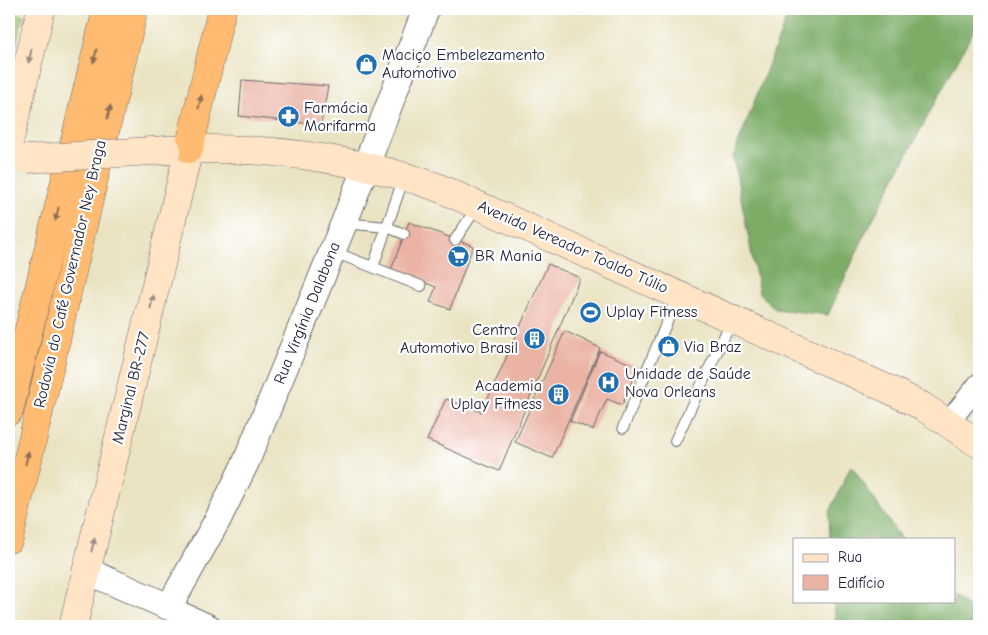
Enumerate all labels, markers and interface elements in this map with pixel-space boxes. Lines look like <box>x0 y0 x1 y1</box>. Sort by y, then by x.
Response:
place label: Maciço Embelezamento Automotivo <box>382 46 545 82</box>
one-way arrow <box>25 49 33 64</box>
one-way arrow <box>91 49 99 64</box>
shop icon: Maciço Embelezamento Automotivo <box>354 52 378 76</box>
one-way arrow <box>196 94 204 109</box>
place label: Farmácia Morifarma <box>304 99 376 135</box>
one-way arrow <box>105 105 113 120</box>
pharmacy icon: Farmácia Morifarma <box>276 105 300 129</box>
street label: Rodovia do Café Governador Ney Braga <box>30 138 110 410</box>
street label: Avenida Vereador Toaldo Túlio <box>475 197 671 297</box>
one-way arrow <box>53 206 61 221</box>
street label: Rua Virgínia Dalabona <box>270 239 344 387</box>
supermarket icon: BR Mania <box>447 244 471 268</box>
place label: BR Mania <box>475 247 542 265</box>
one-way arrow <box>148 294 156 309</box>
sports icon: Uplay Fitness <box>578 300 602 324</box>
place label: Uplay Fitness <box>606 303 698 321</box>
place label: Centro Automotivo Brasil <box>400 321 518 357</box>
building icon: Centro Automotivo Brasil <box>522 327 546 351</box>
street label: Marginal BR-277 <box>108 330 154 446</box>
shop icon: Via Braz <box>656 335 680 359</box>
place label: Via Braz <box>684 338 741 356</box>
place label: Unidade de Saúde Nova Orleans <box>625 365 751 401</box>
hospital icon: Unidade de Saúde Nova Orleans <box>597 371 621 395</box>
place label: Academia Uplay Fitness <box>451 377 542 413</box>
building icon: Academia Uplay Fitness <box>546 383 570 407</box>
one-way arrow <box>23 450 31 465</box>
one-way arrow <box>89 537 97 552</box>
legend <box>793 538 956 602</box>
text: Rua <box>838 548 862 566</box>
text: Edifício <box>838 574 885 592</box>

